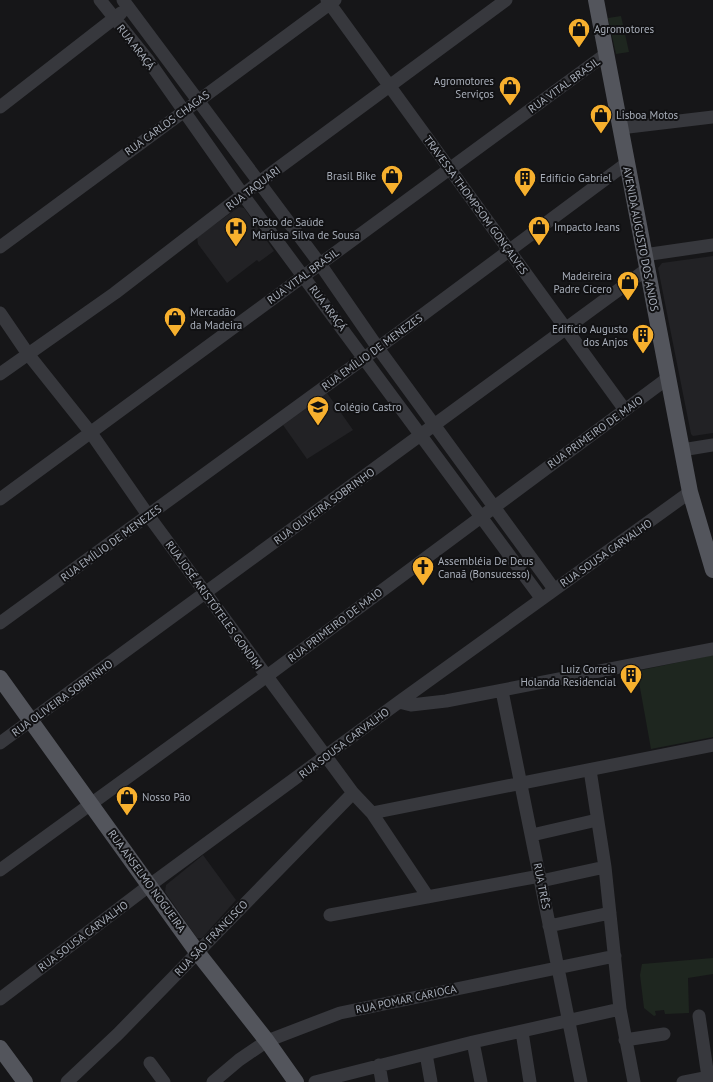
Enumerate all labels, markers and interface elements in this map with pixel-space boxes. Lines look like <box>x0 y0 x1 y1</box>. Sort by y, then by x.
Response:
shop icon: Agromotores <box>566 16 592 49</box>
street label: RUA ARAÇÁ <box>114 22 158 73</box>
place label: Agromotores <box>594 22 654 36</box>
street label: RUA VITAL BRASIL <box>525 54 603 116</box>
place label: Agromotores Serviços <box>434 74 494 101</box>
shop icon: Agromotores Serviços <box>497 74 523 107</box>
street label: RUA CARLOS CHAGAS <box>122 87 212 159</box>
shop icon: Lisboa Motos <box>588 102 614 135</box>
place label: Lisboa Motos <box>616 108 679 122</box>
street label: TRAVESSA THOMPSOM GONÇALVES <box>421 133 531 277</box>
street label: RUA TAQUARI <box>223 163 283 213</box>
shop icon: Brasil Bike <box>379 163 405 196</box>
building icon: Edifício Gabriel <box>512 165 538 198</box>
street label: AVENIDA AUGUSTO DOS ANJOS <box>620 165 662 313</box>
place label: Brasil Bike <box>327 169 376 183</box>
place label: Edifício Gabriel <box>540 171 612 185</box>
shop icon: Impacto Jeans <box>526 214 552 247</box>
hospital icon: Posto de Saúde Mariusa Silva de Sousa <box>223 215 249 248</box>
place label: Posto de Saúde Mariusa Silva de Sousa <box>252 215 360 242</box>
place label: Impacto Jeans <box>554 220 620 234</box>
street label: RUA VITAL BRASIL <box>264 245 342 307</box>
place label: Madeireira Padre Cícero <box>553 269 612 296</box>
shop icon: Madeireira Padre Cícero <box>615 269 641 302</box>
street label: RUA ARAÇÁ <box>306 282 350 334</box>
shop icon: Mercadão da Madeira <box>162 305 188 338</box>
place label: Mercadão da Madeira <box>190 305 242 332</box>
street label: RUA EMÍLIO DE MENEZES <box>319 311 425 393</box>
place label: Edifício Augusto dos Anjos <box>552 322 628 349</box>
building icon: Edifício Augusto dos Anjos <box>630 322 656 355</box>
street label: RUA PRIMEIRO DE MAIO <box>544 393 646 471</box>
school or university icon: Colégio Castro <box>305 394 331 427</box>
place label: Colégio Castro <box>334 400 402 414</box>
street label: RUA OLIVEIRA SOBRINHO <box>271 465 377 547</box>
street label: RUA EMÍLIO DE MENEZES <box>58 502 164 584</box>
street label: RUA SOUSA CARVALHO <box>557 516 655 590</box>
street label: RUA JOSÉ ARISTÓTELES GONDIM <box>163 538 265 672</box>
church icon: Assembléia De Deus Canaã (Bonsucesso) <box>410 554 436 587</box>
place label: Assembléia De Deus Canaã (Bonsucesso) <box>438 554 534 581</box>
street label: RUA PRIMEIRO DE MAIO <box>285 585 385 665</box>
street label: RUA OLIVEIRA SOBRINHO <box>9 657 115 739</box>
place label: Luiz Correia Holanda Residencial <box>520 662 617 689</box>
building icon: Luiz Correia Holanda Residencial <box>618 662 644 695</box>
street label: RUA SOUSA CARVALHO <box>296 705 392 781</box>
shop icon: Nosso Pão <box>114 784 140 817</box>
place label: Nosso Pão <box>142 790 191 804</box>
street label: RUA ANSELMO NOGUEIRA <box>105 827 189 935</box>
street label: RUA TRÊS <box>531 862 553 910</box>
street label: RUA SÃO FRANCISCO <box>171 897 251 979</box>
street label: RUA SOUSA CARVALHO <box>35 898 131 974</box>
street label: RUA POMAR CARIOCA <box>354 981 458 1017</box>

